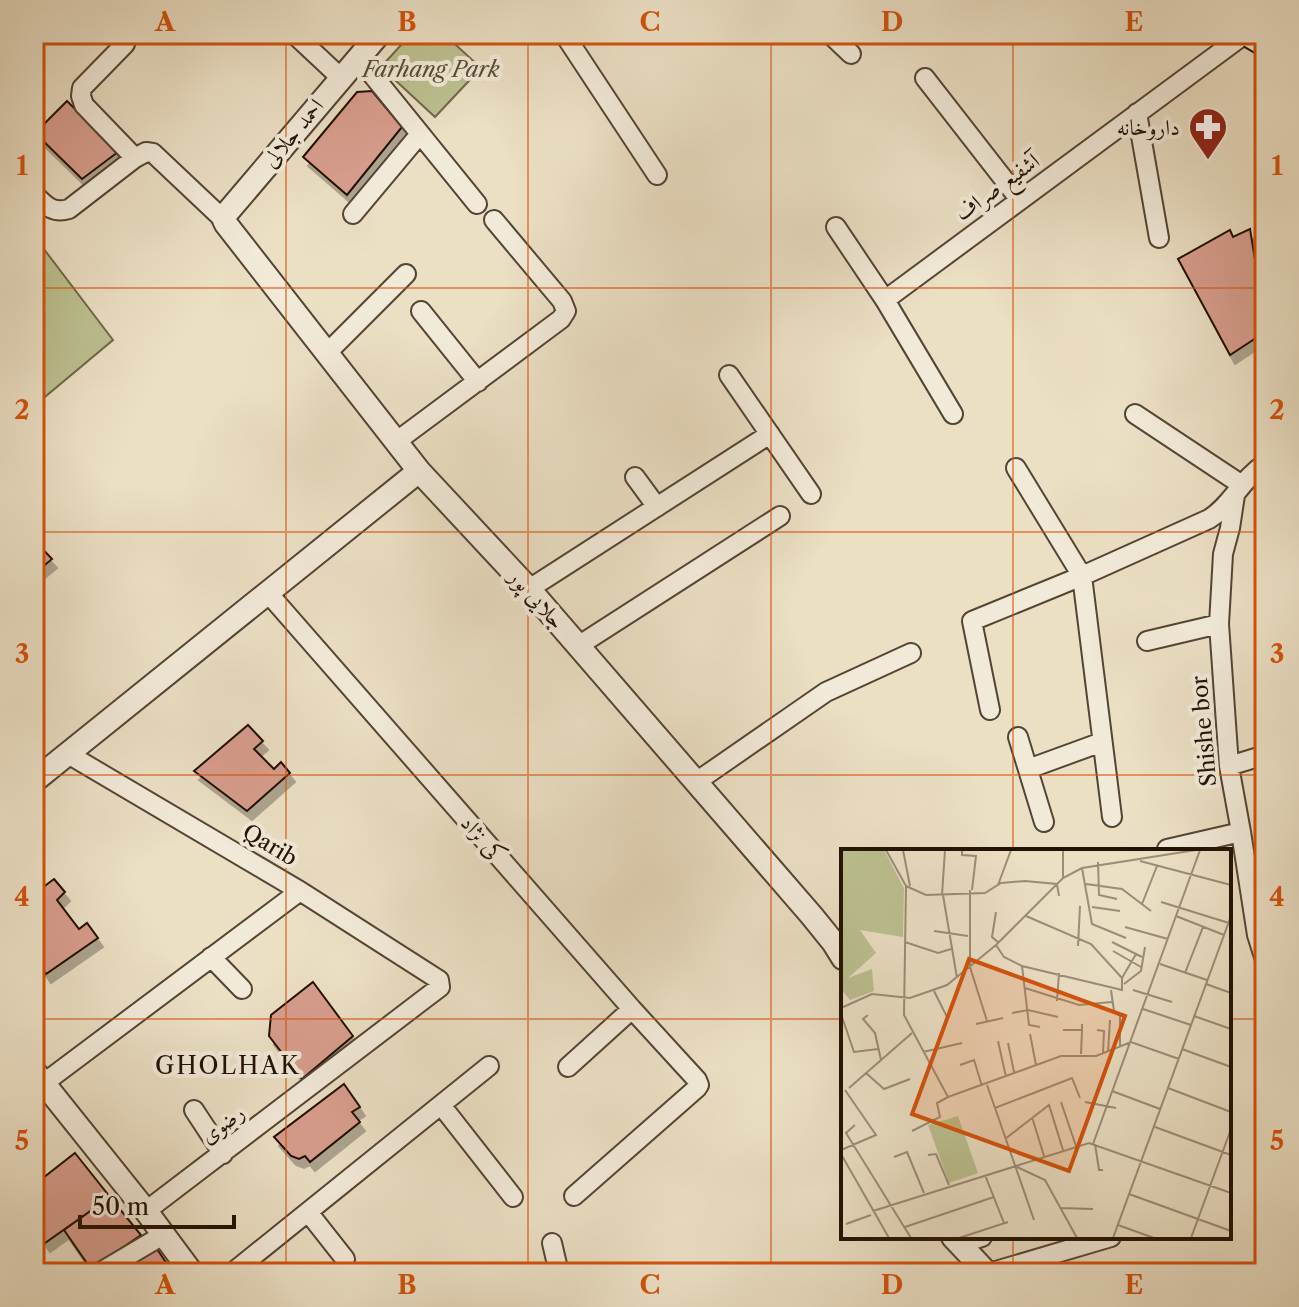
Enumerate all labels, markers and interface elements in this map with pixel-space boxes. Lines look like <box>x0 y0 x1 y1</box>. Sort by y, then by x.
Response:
text: A <box>154 6 176 38</box>
text: B <box>397 6 417 38</box>
text: C <box>640 6 660 38</box>
text: D <box>881 6 903 38</box>
text: E <box>1125 6 1143 38</box>
park label: Farhang Park <box>360 56 500 83</box>
street label: احمد جلالی <box>256 93 330 173</box>
pharmacy icon: داروخانه <box>1187 106 1229 161</box>
place label: داروخانه <box>1117 114 1180 141</box>
street label: آشفیع صراف <box>949 146 1050 232</box>
text: 1 <box>16 150 28 182</box>
text: 1 <box>1271 150 1283 182</box>
text: 2 <box>14 394 30 426</box>
text: 2 <box>1269 394 1285 426</box>
street label: جلایی پور <box>500 562 571 636</box>
text: 3 <box>15 638 29 670</box>
text: 3 <box>1270 638 1284 670</box>
street label: Shishe bor <box>1186 674 1222 788</box>
street label: کی نژاد <box>455 810 511 868</box>
street label: Qarib <box>238 818 302 872</box>
inset map <box>841 849 1231 1239</box>
text: 4 <box>14 881 30 913</box>
text: 4 <box>1269 881 1285 913</box>
district label: GHOLHAK <box>155 1051 301 1080</box>
street label: رضوی <box>194 1099 250 1149</box>
text: 5 <box>15 1125 29 1157</box>
text: 5 <box>1270 1125 1284 1157</box>
scale bar <box>80 1179 234 1229</box>
text: 50 m <box>92 1192 149 1221</box>
text: A <box>154 1269 176 1301</box>
text: B <box>397 1269 417 1301</box>
text: C <box>640 1269 660 1301</box>
text: D <box>881 1269 903 1301</box>
text: E <box>1125 1269 1143 1301</box>

